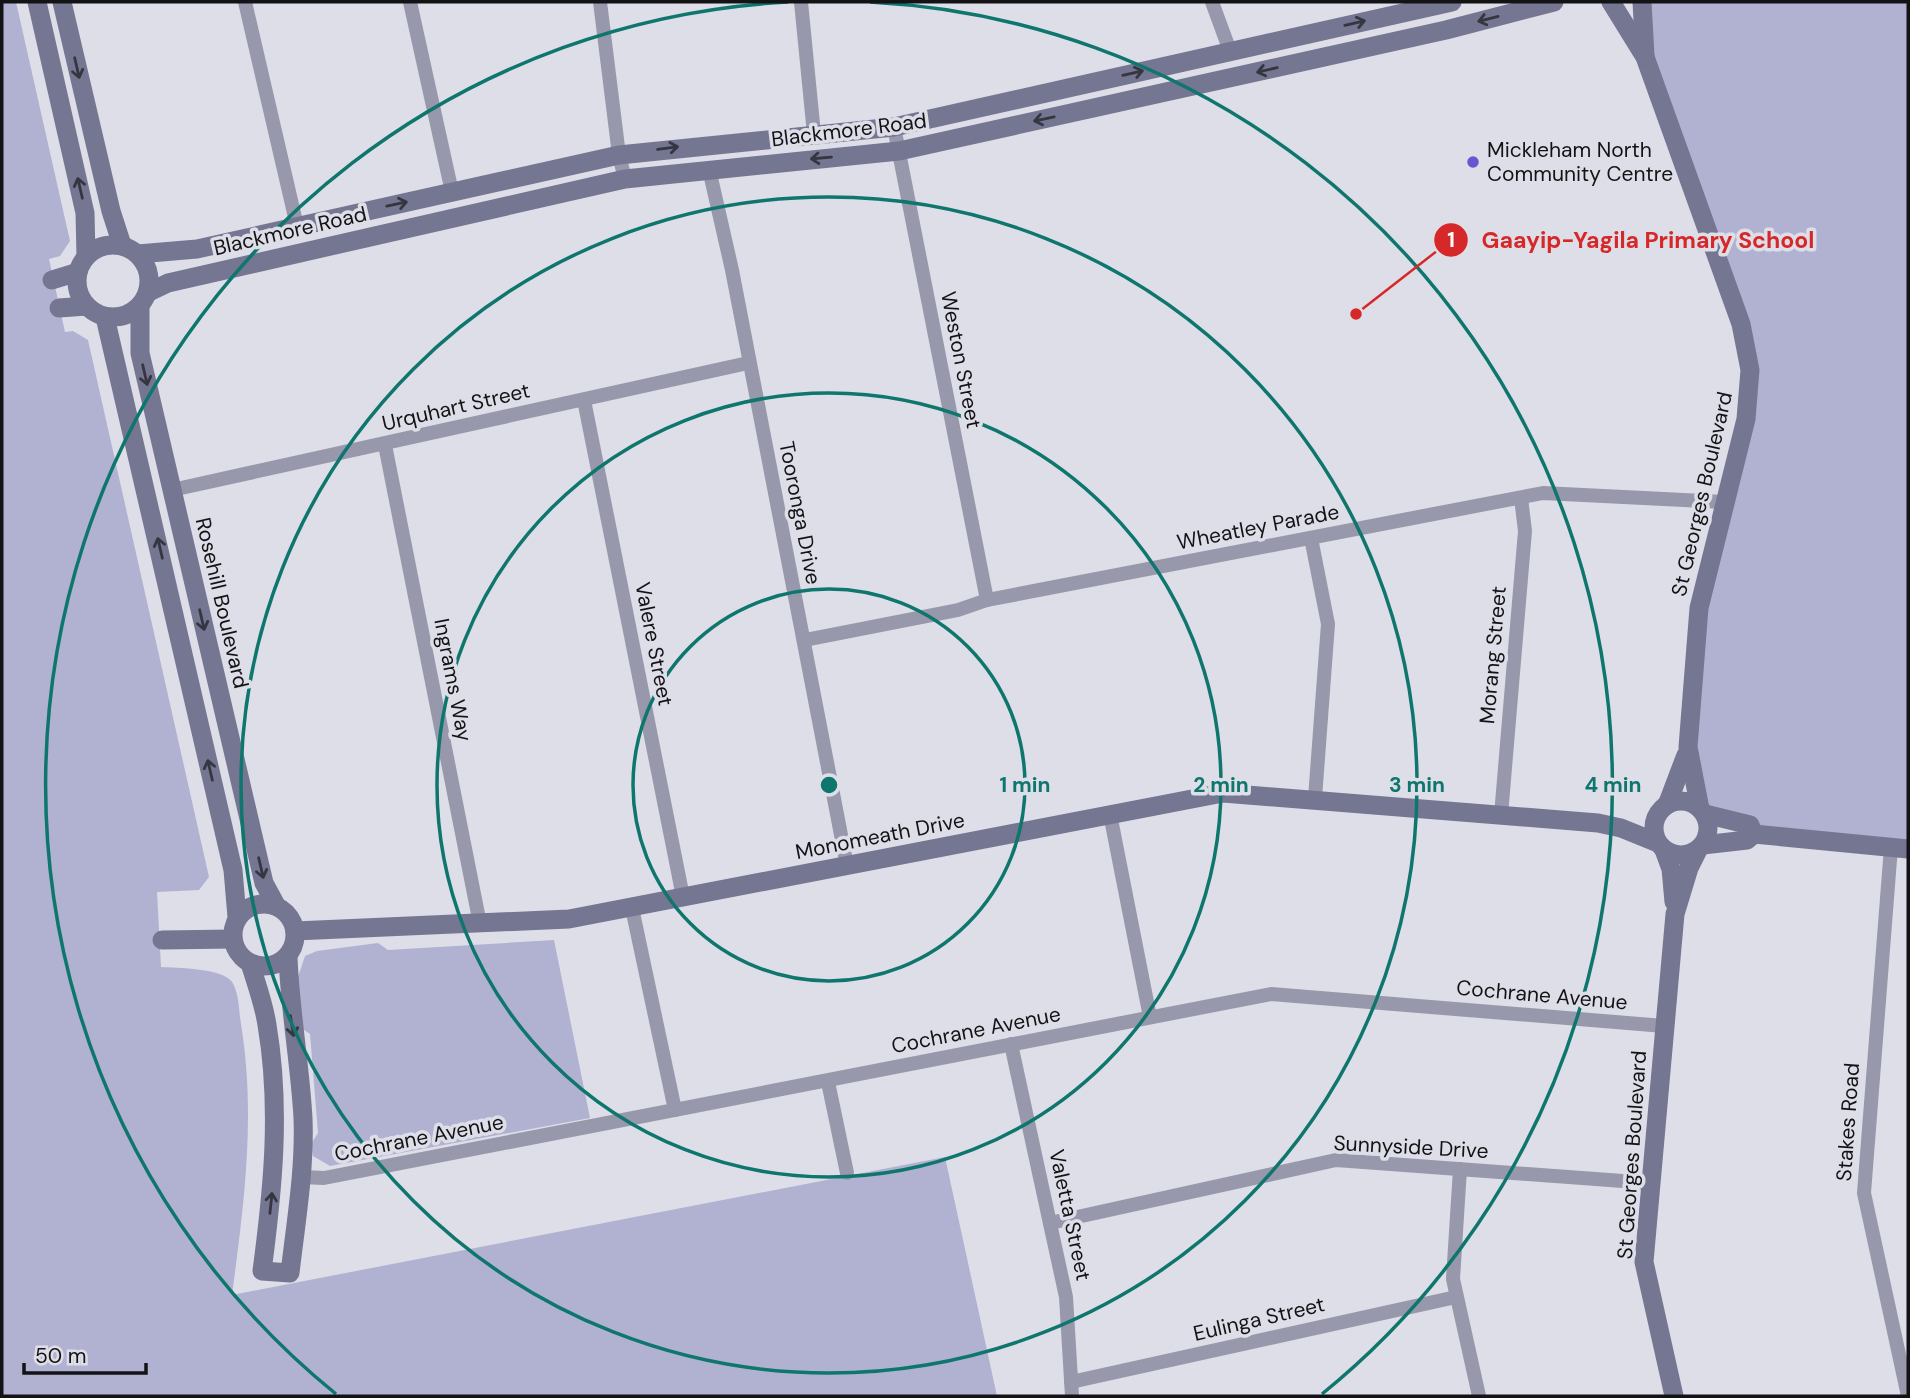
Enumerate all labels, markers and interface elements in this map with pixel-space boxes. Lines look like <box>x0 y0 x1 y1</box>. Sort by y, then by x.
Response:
one-way arrow <box>1477 13 1500 26</box>
one-way arrow <box>1343 16 1366 30</box>
one-way arrow <box>71 56 84 79</box>
one-way arrow <box>1256 65 1278 78</box>
one-way arrow <box>1121 66 1144 79</box>
street label: Blackmore Road <box>770 107 928 153</box>
one-way arrow <box>1033 113 1056 127</box>
place label: Mickleham North Community Centre <box>1487 136 1673 188</box>
one-way arrow <box>656 141 679 154</box>
one-way arrow <box>810 152 832 165</box>
marker: Mickleham North Community Centre <box>1465 154 1481 170</box>
one-way arrow <box>72 177 86 200</box>
one-way arrow <box>385 197 408 211</box>
street label: Blackmore Road <box>211 200 369 262</box>
callout: Gaayip-Yagila Primary School <box>1433 218 1829 262</box>
text: Gaayip-Yagila Primary School <box>1482 225 1814 255</box>
text: 1 <box>1447 226 1455 254</box>
street label: Weston Street <box>934 289 988 431</box>
one-way arrow <box>139 363 152 385</box>
street label: Urquhart Street <box>379 376 533 438</box>
street label: St Georges Boulevard <box>1665 389 1739 599</box>
street label: Tooronga Drive <box>772 439 828 587</box>
street label: Wheatley Parade <box>1175 498 1342 556</box>
street label: Rosehill Boulevard <box>189 515 255 691</box>
one-way arrow <box>153 537 166 560</box>
street label: Valere Street <box>628 580 680 708</box>
street label: Morang Street <box>1473 585 1513 725</box>
one-way arrow <box>196 608 209 631</box>
street label: Ingrams Way <box>427 616 479 744</box>
one-way arrow <box>203 759 217 782</box>
text: 1 min <box>999 771 1051 799</box>
text: 2 min <box>1193 771 1249 799</box>
text: 3 min <box>1389 771 1445 799</box>
text: 4 min <box>1584 771 1642 799</box>
centre of rings <box>817 773 841 797</box>
street label: Monomeath Drive <box>793 806 967 866</box>
one-way arrow <box>255 856 268 879</box>
street label: Cochrane Avenue <box>1455 974 1629 1016</box>
street label: Cochrane Avenue <box>889 1000 1063 1060</box>
one-way arrow <box>286 1014 299 1036</box>
street label: St Georges Boulevard <box>1611 1050 1653 1260</box>
street label: Stakes Road <box>1830 1062 1866 1182</box>
street label: Cochrane Avenue <box>332 1108 506 1168</box>
street label: Sunnyside Drive <box>1333 1129 1489 1165</box>
street label: Valetta Street <box>1042 1147 1098 1283</box>
one-way arrow <box>265 1192 278 1215</box>
street label: Eulinga Street <box>1191 1290 1327 1348</box>
scale bar <box>24 1332 147 1376</box>
text: 50 m <box>35 1342 86 1370</box>

